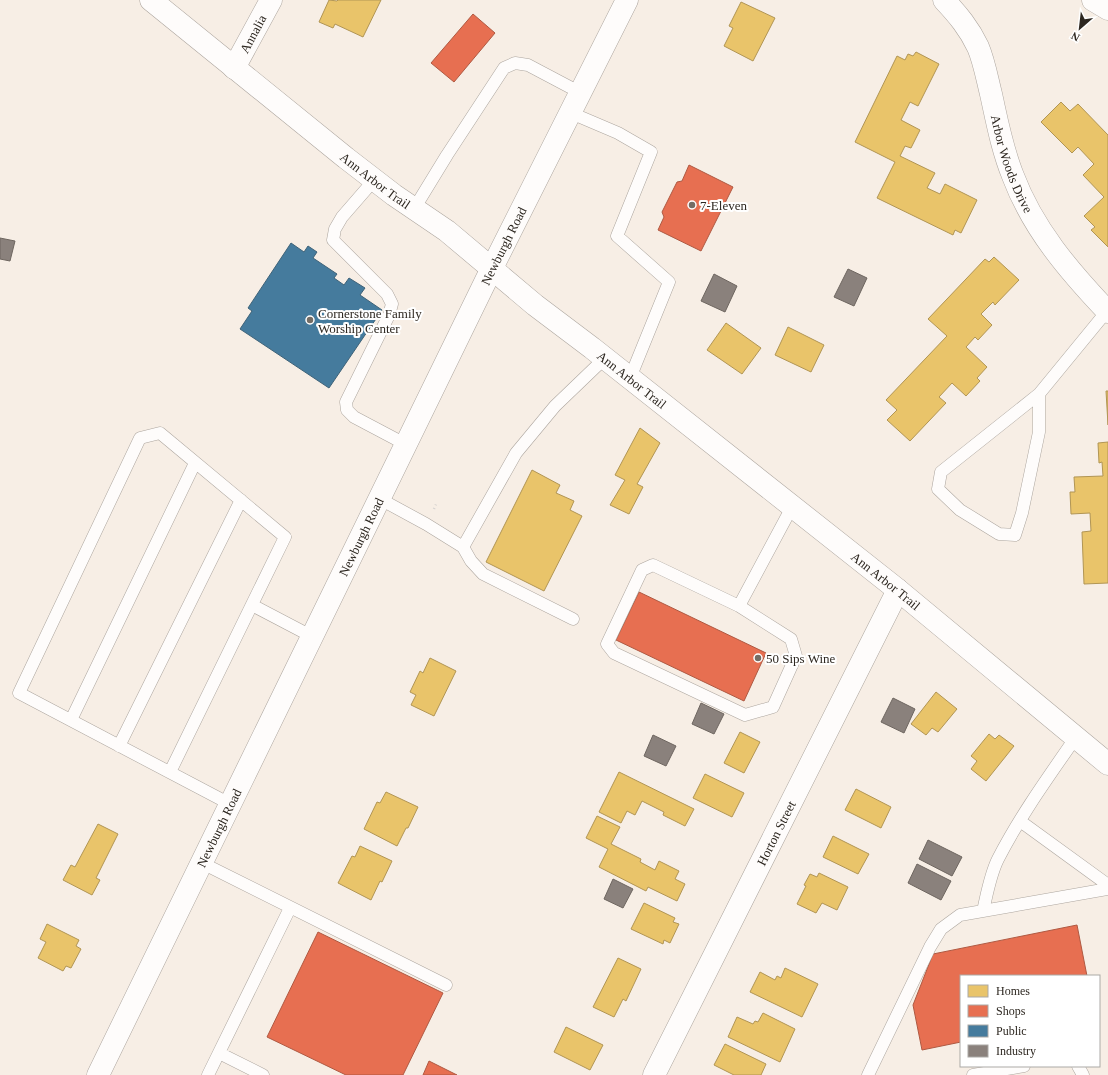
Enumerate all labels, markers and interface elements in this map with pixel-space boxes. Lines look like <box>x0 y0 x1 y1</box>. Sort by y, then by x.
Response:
north arrow <box>1060 8 1100 48</box>
street label: Annalia <box>236 12 269 55</box>
text: N <box>1069 30 1082 44</box>
street label: Arbor Woods Drive <box>988 113 1036 215</box>
street label: Ann Arbor Trail <box>337 149 414 212</box>
place label: 7-Eleven <box>700 198 747 213</box>
marker: 7-Eleven <box>687 200 697 210</box>
street label: Newburgh Road <box>477 204 529 287</box>
place label: Cornerstone Family Worship Center <box>318 306 422 336</box>
marker: Cornerstone Family Worship Center <box>305 315 315 325</box>
street label: Ann Arbor Trail <box>594 348 670 412</box>
street label: Newburgh Road <box>335 495 386 578</box>
street label: Ann Arbor Trail <box>849 549 924 613</box>
place label: 50 Sips Wine <box>766 651 836 666</box>
marker: 50 Sips Wine <box>753 653 763 663</box>
street label: Newburgh Road <box>193 786 244 870</box>
street label: Horton Street <box>753 798 799 868</box>
legend <box>960 975 1100 1067</box>
text: Homes <box>996 984 1030 998</box>
text: Shops <box>996 1004 1026 1018</box>
text: Public <box>996 1024 1027 1038</box>
text: Industry <box>996 1044 1036 1058</box>

